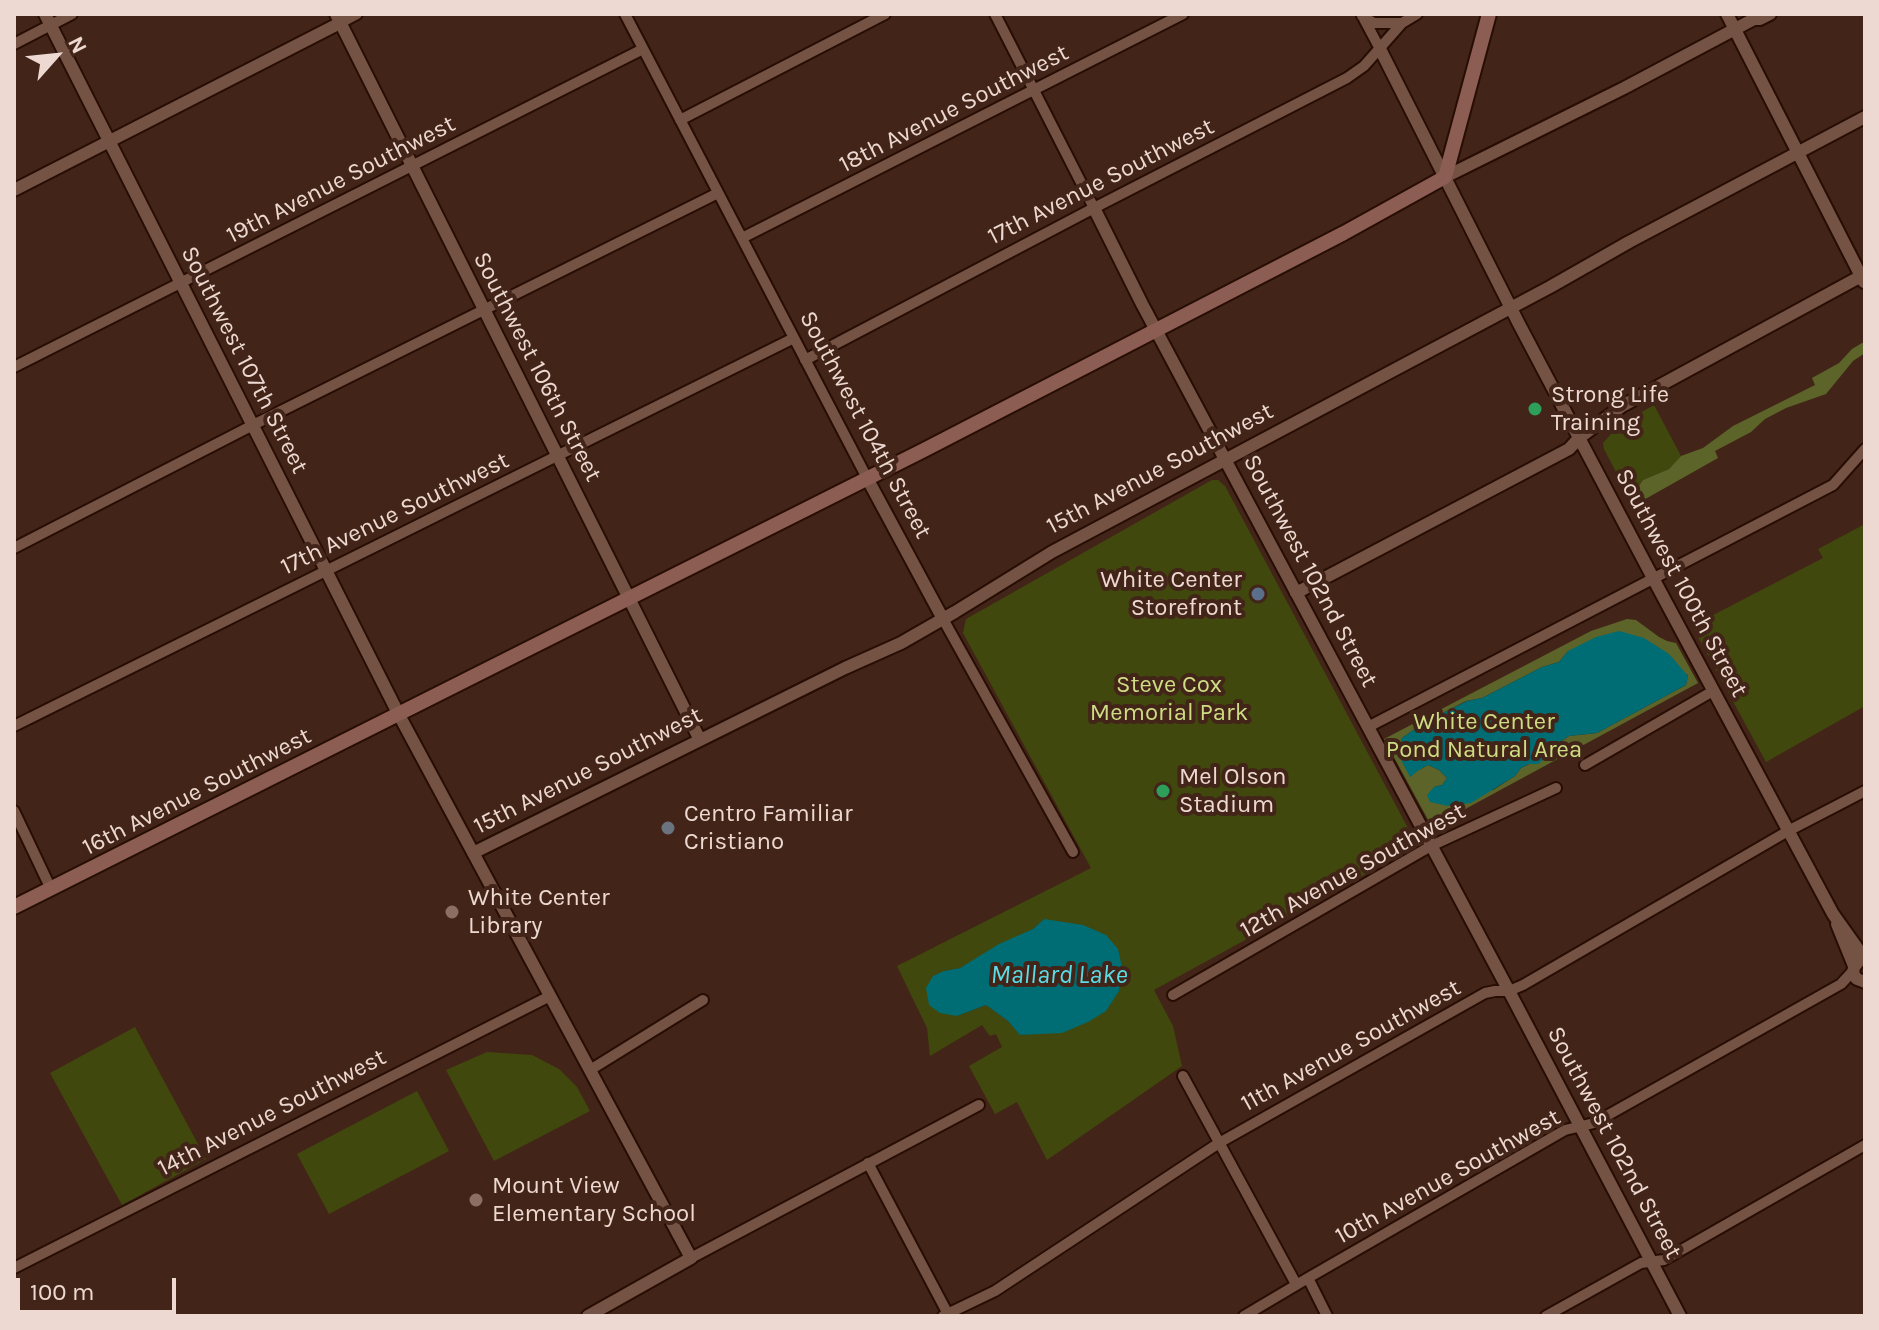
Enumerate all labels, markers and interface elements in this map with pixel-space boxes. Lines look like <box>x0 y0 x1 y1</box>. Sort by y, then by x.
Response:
north arrow <box>16 16 96 96</box>
text: N <box>62 32 93 58</box>
street label: 18th Avenue Southwest <box>834 39 1074 179</box>
street label: 19th Avenue Southwest <box>222 110 460 250</box>
street label: 17th Avenue Southwest <box>983 112 1219 252</box>
street label: Southwest 107th Street <box>174 242 314 478</box>
street label: Southwest 106th Street <box>467 247 607 487</box>
street label: Southwest 104th Street <box>793 306 937 544</box>
place label: Strong Life Training <box>1551 381 1669 437</box>
street label: 15th Avenue Southwest <box>1042 397 1278 541</box>
marker: Strong Life Training <box>1526 400 1544 418</box>
street label: 17th Avenue Southwest <box>276 446 514 582</box>
street label: Southwest 102nd Street <box>1236 450 1384 692</box>
street label: Southwest 100th Street <box>1609 464 1753 702</box>
place label: White Center Storefront <box>1100 566 1242 622</box>
marker: White Center Storefront <box>1249 585 1267 603</box>
park label: Steve Cox Memorial Park <box>1090 671 1248 727</box>
street label: 15th Avenue Southwest <box>469 701 707 841</box>
park label: White Center Pond Natural Area <box>1386 708 1582 764</box>
street label: 16th Avenue Southwest <box>78 722 316 862</box>
place label: Mel Olson Stadium <box>1179 763 1286 819</box>
marker: Mel Olson Stadium <box>1154 782 1172 800</box>
street label: 12th Avenue Southwest <box>1235 797 1471 945</box>
place label: Centro Familiar Cristiano <box>684 800 853 856</box>
marker: Centro Familiar Cristiano <box>659 819 677 837</box>
place label: White Center Library <box>468 884 610 940</box>
marker: White Center Library <box>443 903 461 921</box>
water label: Mallard Lake <box>991 960 1127 992</box>
street label: 11th Avenue Southwest <box>1236 974 1466 1118</box>
street label: Southwest 102nd Street <box>1540 1022 1688 1264</box>
street label: 14th Avenue Southwest <box>153 1043 391 1183</box>
street label: 10th Avenue Southwest <box>1330 1103 1566 1251</box>
place label: Mount View Elementary School <box>492 1172 696 1228</box>
marker: Mount View Elementary School <box>467 1191 485 1209</box>
scale bar <box>20 1262 180 1312</box>
text: 100 m <box>30 1278 95 1306</box>

